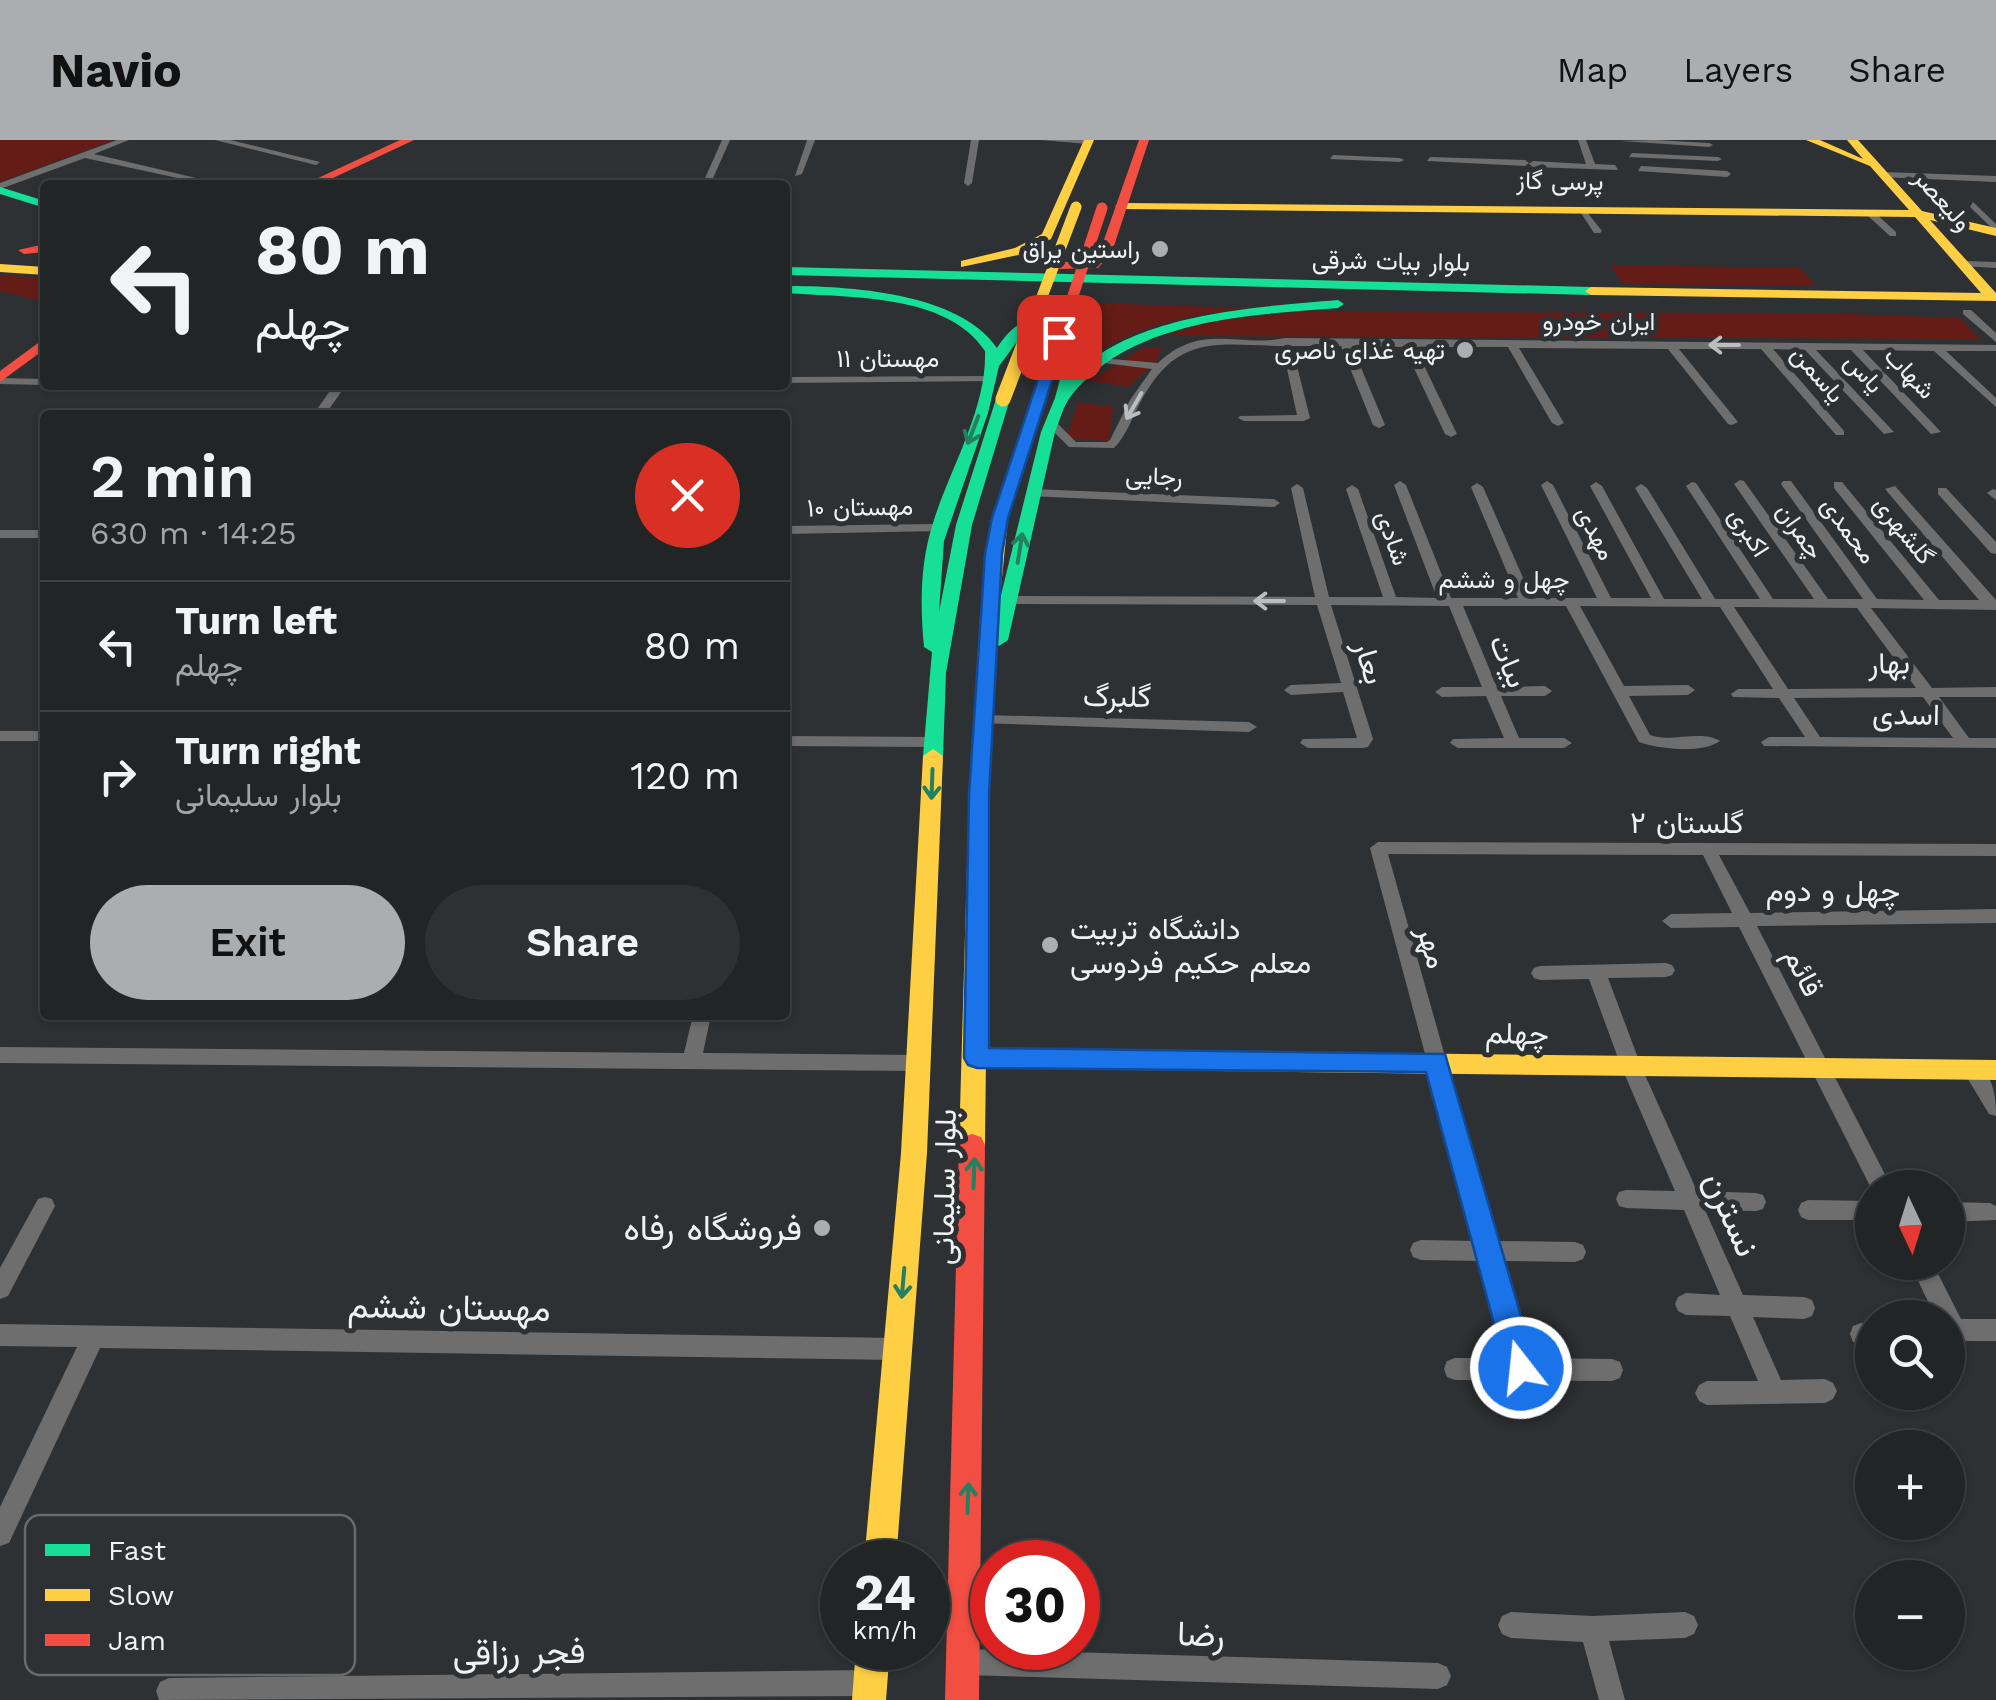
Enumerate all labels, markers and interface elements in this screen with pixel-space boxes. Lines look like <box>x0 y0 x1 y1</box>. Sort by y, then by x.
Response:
text: Navio <box>50 42 182 99</box>
text: Map <box>1557 49 1628 91</box>
text: Layers <box>1683 49 1793 91</box>
text: Share <box>1848 49 1946 91</box>
street label: ولیعصر <box>1906 162 1978 237</box>
street label: پرسی گاز <box>1515 166 1604 198</box>
text: 80 m <box>255 209 430 291</box>
icon: left <box>90 220 220 350</box>
place label: راستین یراق <box>1023 235 1140 265</box>
marker: راستین یراق <box>1149 238 1171 260</box>
street label: بلوار بیات شرقی <box>1312 245 1470 278</box>
pin <box>1017 295 1102 380</box>
text: چهلم <box>255 297 350 350</box>
street label: ایران خودرو <box>1543 307 1655 337</box>
icon: arrive <box>1032 310 1087 365</box>
place label: تهیه غذای ناصری <box>1274 336 1445 366</box>
one-way arrow <box>1708 336 1740 354</box>
marker: تهیه غذای ناصری <box>1454 339 1476 361</box>
street label: یاسمن <box>1785 339 1851 409</box>
street label: شهاب <box>1878 341 1941 406</box>
street label: مهستان ۱۱ <box>837 344 939 374</box>
street label: یاس <box>1838 347 1890 400</box>
one-way arrow <box>1124 391 1144 420</box>
one-way arrow <box>963 414 981 445</box>
text: 2 min <box>90 441 255 512</box>
button: close <box>635 443 740 548</box>
street label: رجایی <box>1125 461 1183 492</box>
street label: گلشهری <box>1867 490 1940 571</box>
street label: محمدی <box>1814 491 1883 570</box>
street label: مهستان ۱۰ <box>807 492 913 523</box>
street label: چمران <box>1769 497 1830 566</box>
street label: مهدی <box>1569 501 1622 565</box>
street label: اکبری <box>1722 502 1776 563</box>
street label: شادی <box>1369 507 1416 569</box>
text: 630 m · 14:25 <box>90 514 297 552</box>
one-way arrow <box>1011 532 1029 565</box>
street label: چهل و ششم <box>1439 565 1569 596</box>
one-way arrow <box>1253 592 1286 610</box>
text: Turn left <box>175 599 337 643</box>
icon: left <box>90 619 145 674</box>
text: 80 m <box>644 624 740 668</box>
street label: بیات <box>1482 629 1536 693</box>
street label: بعار <box>1346 635 1393 689</box>
street label: بهار <box>1867 645 1910 682</box>
text: چهلم <box>175 646 243 684</box>
street label: گلبرگ <box>1083 678 1151 715</box>
street label: اسدی <box>1872 696 1940 733</box>
text: Turn right <box>175 729 361 773</box>
icon: right <box>90 749 145 804</box>
text: 120 m <box>630 754 740 798</box>
one-way arrow <box>923 768 942 800</box>
text: بلوار سلیمانی <box>175 776 342 814</box>
street label: گلستان ۲ <box>1630 805 1744 840</box>
street label: چهل و دوم <box>1766 873 1900 911</box>
button: Exit <box>90 885 405 1000</box>
button: Share <box>425 885 740 1000</box>
place label: دانشگاه تربیت معلم حکیم فردوسی <box>1070 911 1311 982</box>
street label: مهر <box>1409 921 1456 973</box>
marker: دانشگاه تربیت معلم حکیم فردوسی <box>1039 934 1061 956</box>
street label: قائم <box>1775 942 1831 1003</box>
street label: چهلم <box>1485 1015 1549 1054</box>
street label: بلوار سلیمانی <box>925 1109 964 1265</box>
one-way arrow <box>964 1157 983 1189</box>
street label: نسترن <box>1694 1165 1769 1263</box>
north arrow <box>1855 1170 1965 1280</box>
map controls <box>1855 1170 1965 1670</box>
place label: فروشگاه رفاه <box>624 1207 802 1250</box>
marker: فروشگاه رفاه <box>811 1217 833 1239</box>
one-way arrow <box>894 1267 913 1299</box>
street label: مهستان ششم <box>347 1284 551 1332</box>
button: search <box>1855 1300 1965 1410</box>
position arrow <box>1469 1316 1573 1420</box>
button: + <box>1855 1430 1965 1540</box>
one-way arrow <box>958 1482 977 1514</box>
legend <box>25 1515 355 1675</box>
text: Fast <box>108 1534 166 1567</box>
speed limit sign: 30 <box>970 1540 1100 1670</box>
button: − <box>1855 1560 1965 1670</box>
text: 24 <box>854 1563 916 1622</box>
text: Slow <box>108 1579 174 1612</box>
street label: رضا <box>1176 1612 1226 1657</box>
text: km/h <box>853 1616 917 1645</box>
text: Jam <box>108 1624 166 1657</box>
street label: فجر رزاقی <box>452 1630 586 1675</box>

